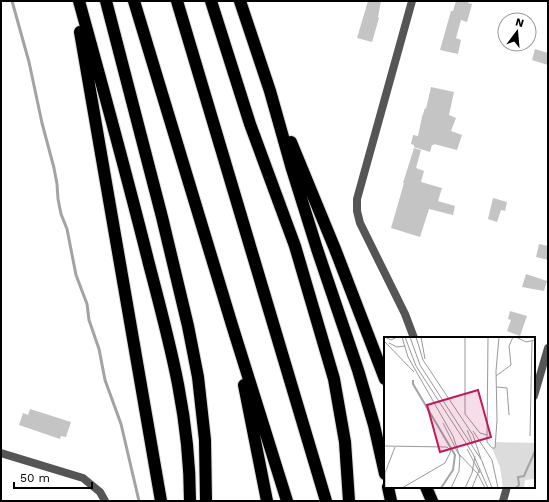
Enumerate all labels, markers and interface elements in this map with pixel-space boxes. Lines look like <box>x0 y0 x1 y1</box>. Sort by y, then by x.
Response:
north arrow <box>497 12 537 52</box>
text: N <box>514 15 525 30</box>
inset map <box>384 337 535 488</box>
scale bar <box>14 464 92 490</box>
text: 50 m <box>20 471 50 485</box>

